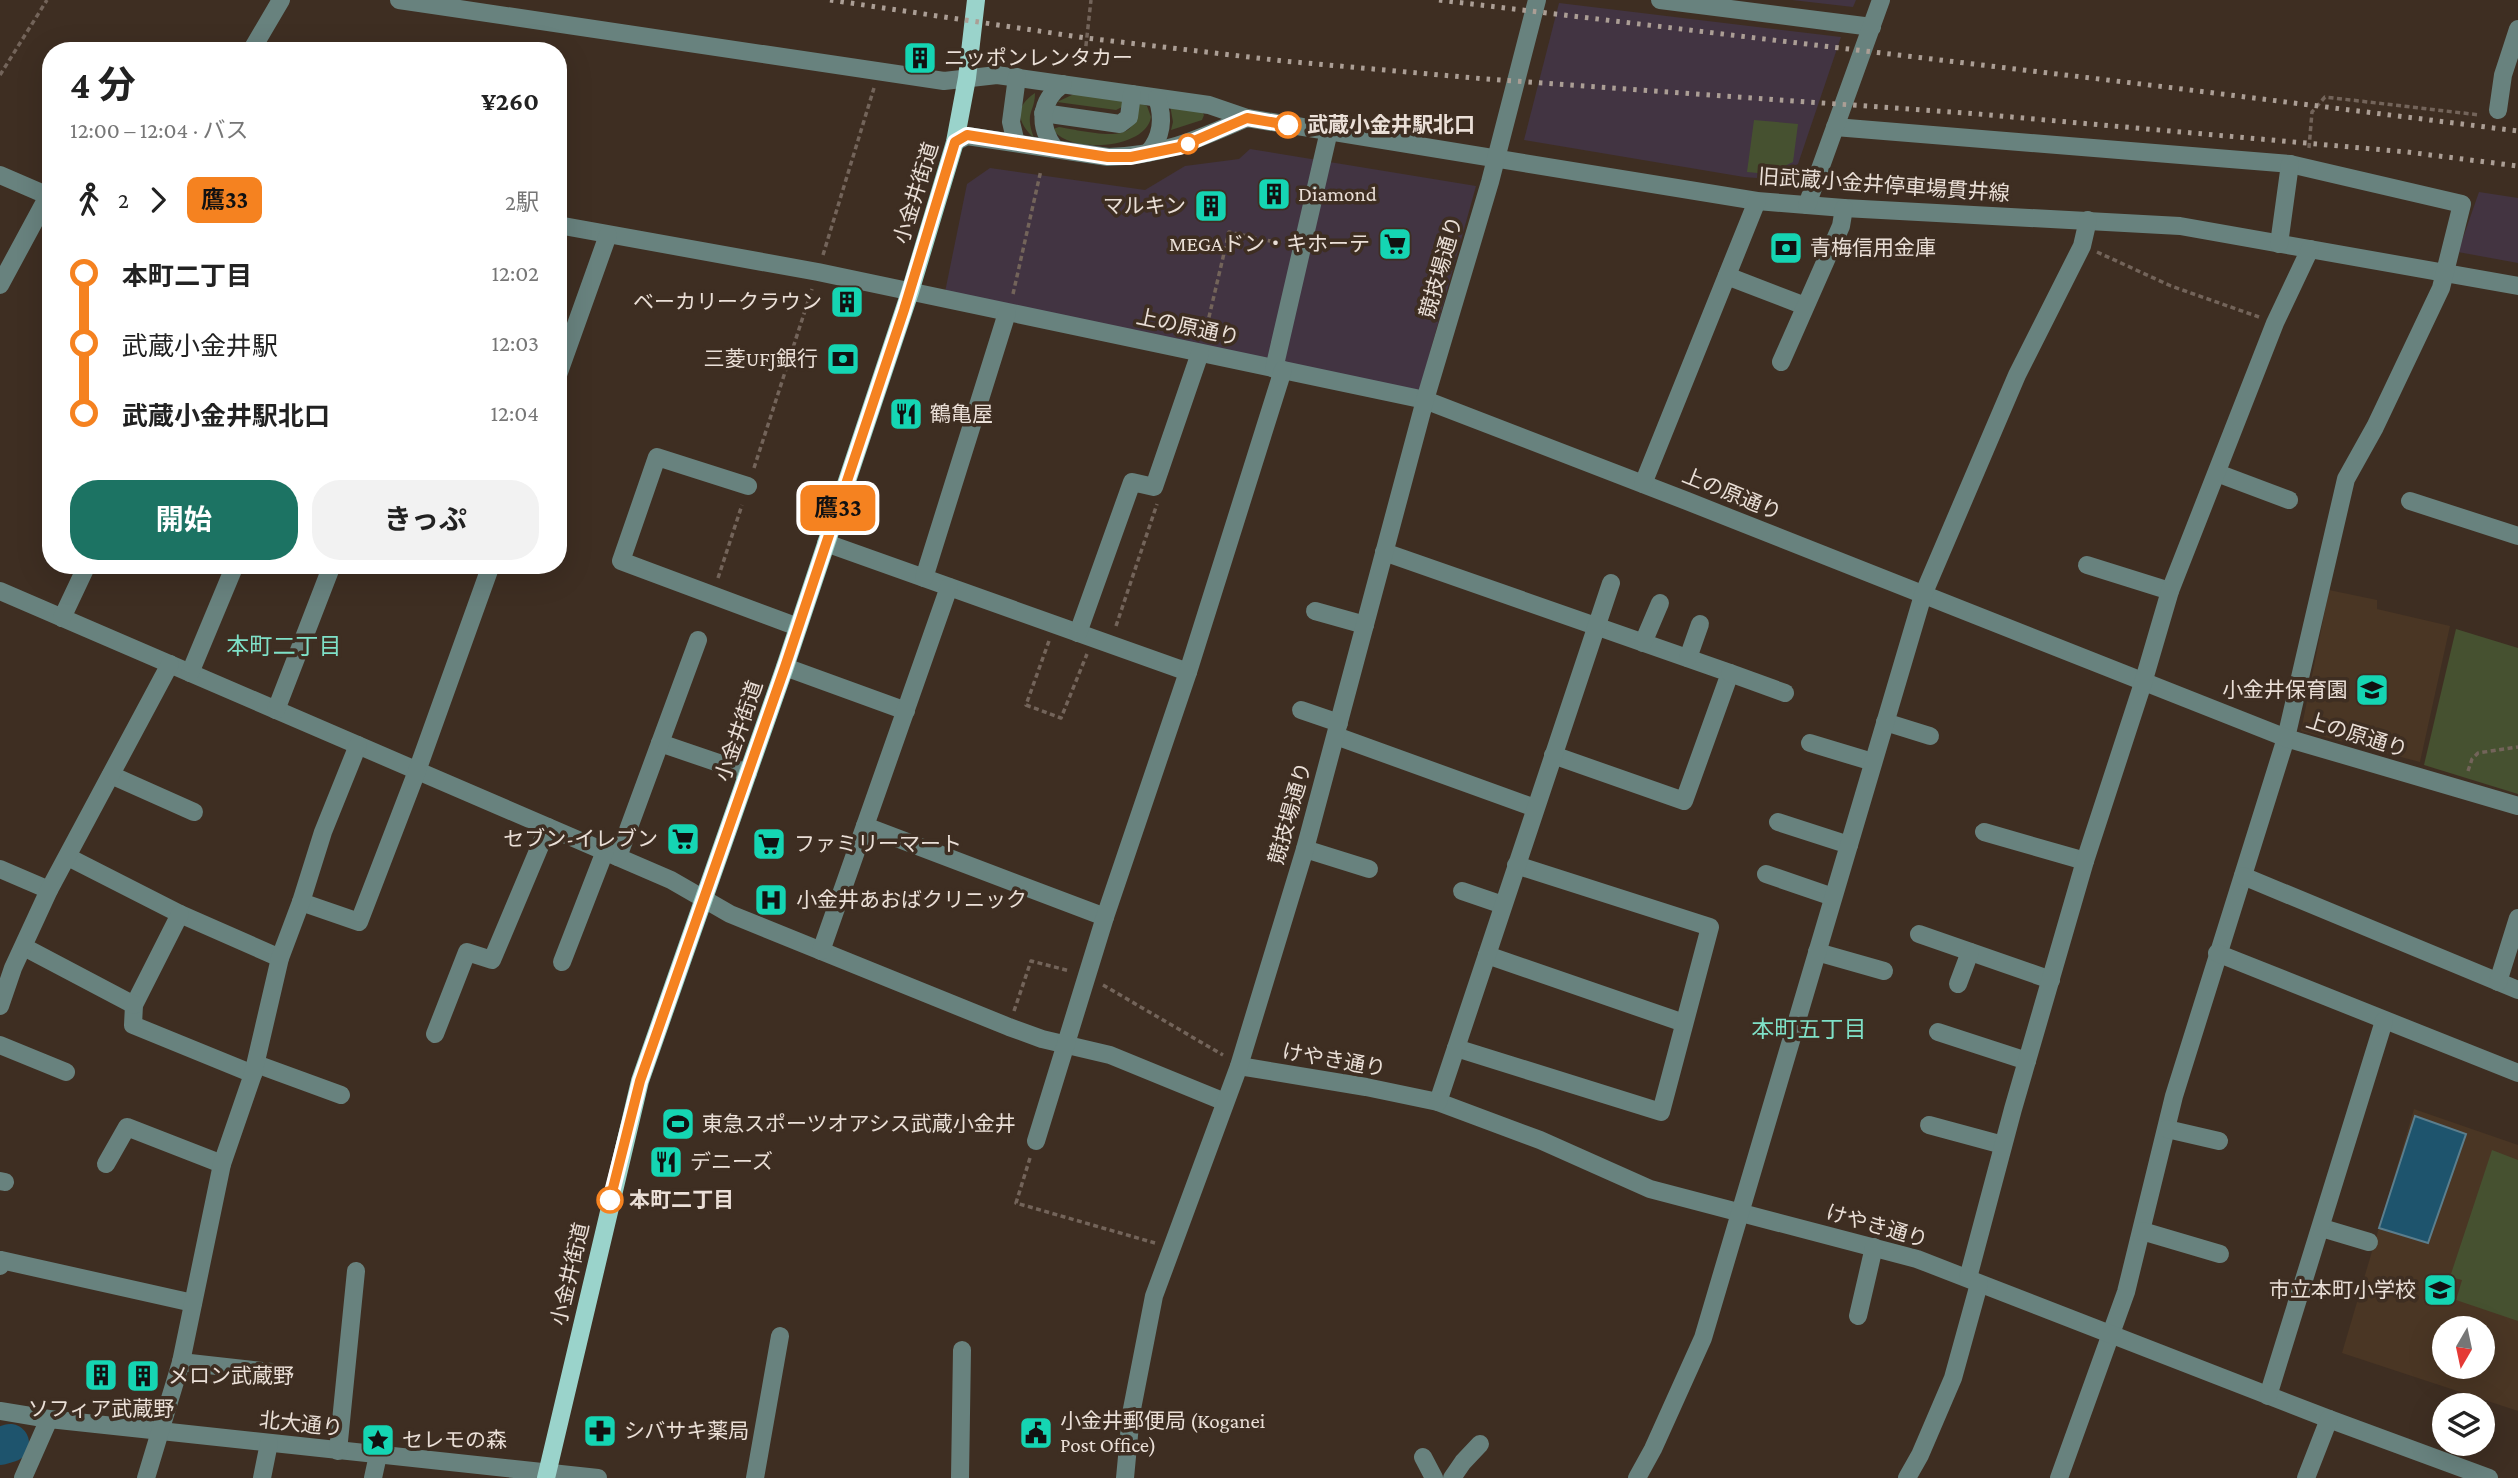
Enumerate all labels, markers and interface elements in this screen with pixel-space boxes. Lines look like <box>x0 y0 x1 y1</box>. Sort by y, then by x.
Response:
building icon: ニッポンレンタカー <box>901 39 939 77</box>
place label: ニッポンレンタカー <box>944 46 1133 70</box>
text: 4 分 <box>70 64 136 106</box>
text: ¥260 <box>481 87 539 116</box>
marker: 武蔵小金井駅北口 <box>1275 112 1301 138</box>
place label: 武蔵小金井駅北口 <box>1307 113 1475 137</box>
text: 12:00 – 12:04 · バス <box>70 117 248 143</box>
unlabelled marker <box>1178 134 1198 154</box>
street label: 小金井街道 <box>889 139 943 247</box>
street label: 旧武蔵小金井停車場貫井線 <box>1757 164 2011 206</box>
building icon: Diamond <box>1255 175 1293 213</box>
icon: walk <box>70 181 108 219</box>
icon: forward <box>139 181 177 219</box>
place label: Diamond <box>1298 182 1377 206</box>
text: 鷹33 <box>201 186 248 213</box>
text: 2 <box>118 187 129 213</box>
building icon: マルキン <box>1192 187 1230 225</box>
text: 2駅 <box>505 189 539 215</box>
place label: マルキン <box>1103 194 1186 218</box>
street label: 競技場通り <box>1415 213 1467 321</box>
supermarket icon: MEGAドン・キホーテ <box>1376 225 1414 263</box>
bank icon: 青梅信用金庫 <box>1767 229 1805 267</box>
place label: MEGAドン・キホーテ <box>1169 232 1370 256</box>
place label: 青梅信用金庫 <box>1810 236 1936 260</box>
text: 12:02 <box>491 260 539 286</box>
text: 本町二丁目 <box>122 262 252 291</box>
building icon: ベーカリークラウン <box>828 283 866 321</box>
place label: ベーカリークラウン <box>633 290 822 314</box>
street label: 上の原通り <box>1134 304 1242 350</box>
text: 12:03 <box>491 330 539 356</box>
text: 武蔵小金井駅 <box>122 332 278 361</box>
bank icon: 三菱UFJ銀行 <box>824 340 862 378</box>
place label: 三菱UFJ銀行 <box>704 347 818 371</box>
restaurant icon: 鶴亀屋 <box>887 395 925 433</box>
text: 12:04 <box>490 400 539 426</box>
text: 武蔵小金井駅北口 <box>122 402 330 431</box>
place label: 鶴亀屋 <box>930 402 993 426</box>
street label: 上の原通り <box>1679 463 1785 525</box>
button: 開始 <box>70 480 298 560</box>
button: きっぷ <box>312 480 539 560</box>
line badge: 鷹33 <box>798 485 878 531</box>
text: 鷹33 <box>814 494 862 521</box>
district label: 本町二丁目 <box>227 633 342 659</box>
school or university icon: 小金井保育園 <box>2353 671 2391 709</box>
street label: 小金井街道 <box>711 677 767 785</box>
place label: 小金井保育園 <box>2222 678 2348 702</box>
street label: 上の原通り <box>2303 708 2411 762</box>
street label: 競技場通り <box>1264 759 1316 867</box>
supermarket icon: セブン-イレブン <box>664 820 702 858</box>
supermarket icon: ファミリーマート <box>750 825 788 863</box>
place label: セブン-イレブン <box>503 827 658 851</box>
place label: ファミリーマート <box>794 832 962 856</box>
hospital icon: 小金井あおばクリニック <box>752 881 790 919</box>
place label: 小金井あおばクリニック <box>796 888 1027 912</box>
district label: 本町五丁目 <box>1752 1016 1867 1042</box>
street label: けやき通り <box>1280 1039 1388 1081</box>
sports icon: 東急スポーツオアシス武蔵小金井 <box>659 1105 697 1143</box>
place label: 東急スポーツオアシス武蔵小金井 <box>702 1112 1016 1136</box>
restaurant icon: デニーズ <box>647 1143 685 1181</box>
place label: デニーズ <box>690 1150 773 1174</box>
marker: 本町二丁目 <box>597 1187 623 1213</box>
place label: 本町二丁目 <box>629 1188 734 1212</box>
street label: けやき通り <box>1823 1200 1931 1252</box>
street label: 小金井街道 <box>546 1220 594 1328</box>
school or university icon: 市立本町小学校 <box>2421 1271 2459 1309</box>
place label: 市立本町小学校 <box>2269 1278 2416 1302</box>
north arrow <box>2432 1316 2496 1379</box>
map controls <box>2432 1316 2495 1456</box>
building icon: ソフィア武蔵野 <box>82 1356 120 1394</box>
building icon: メロン武蔵野 <box>124 1357 162 1395</box>
place label: メロン武蔵野 <box>168 1364 294 1388</box>
button: layers <box>2432 1393 2495 1456</box>
place label: ソフィア武蔵野 <box>28 1397 174 1421</box>
street label: 北大通り <box>258 1408 344 1440</box>
place label: 小金井郵便局 (Koganei Post Office) <box>1060 1409 1266 1457</box>
pharmacy icon: シバサキ薬局 <box>581 1412 619 1450</box>
public building icon: 小金井郵便局 (Koganei Post Office) <box>1017 1414 1055 1452</box>
place label: シバサキ薬局 <box>624 1419 749 1443</box>
place icon: セレモの森 <box>359 1421 397 1459</box>
place label: セレモの森 <box>402 1428 507 1452</box>

